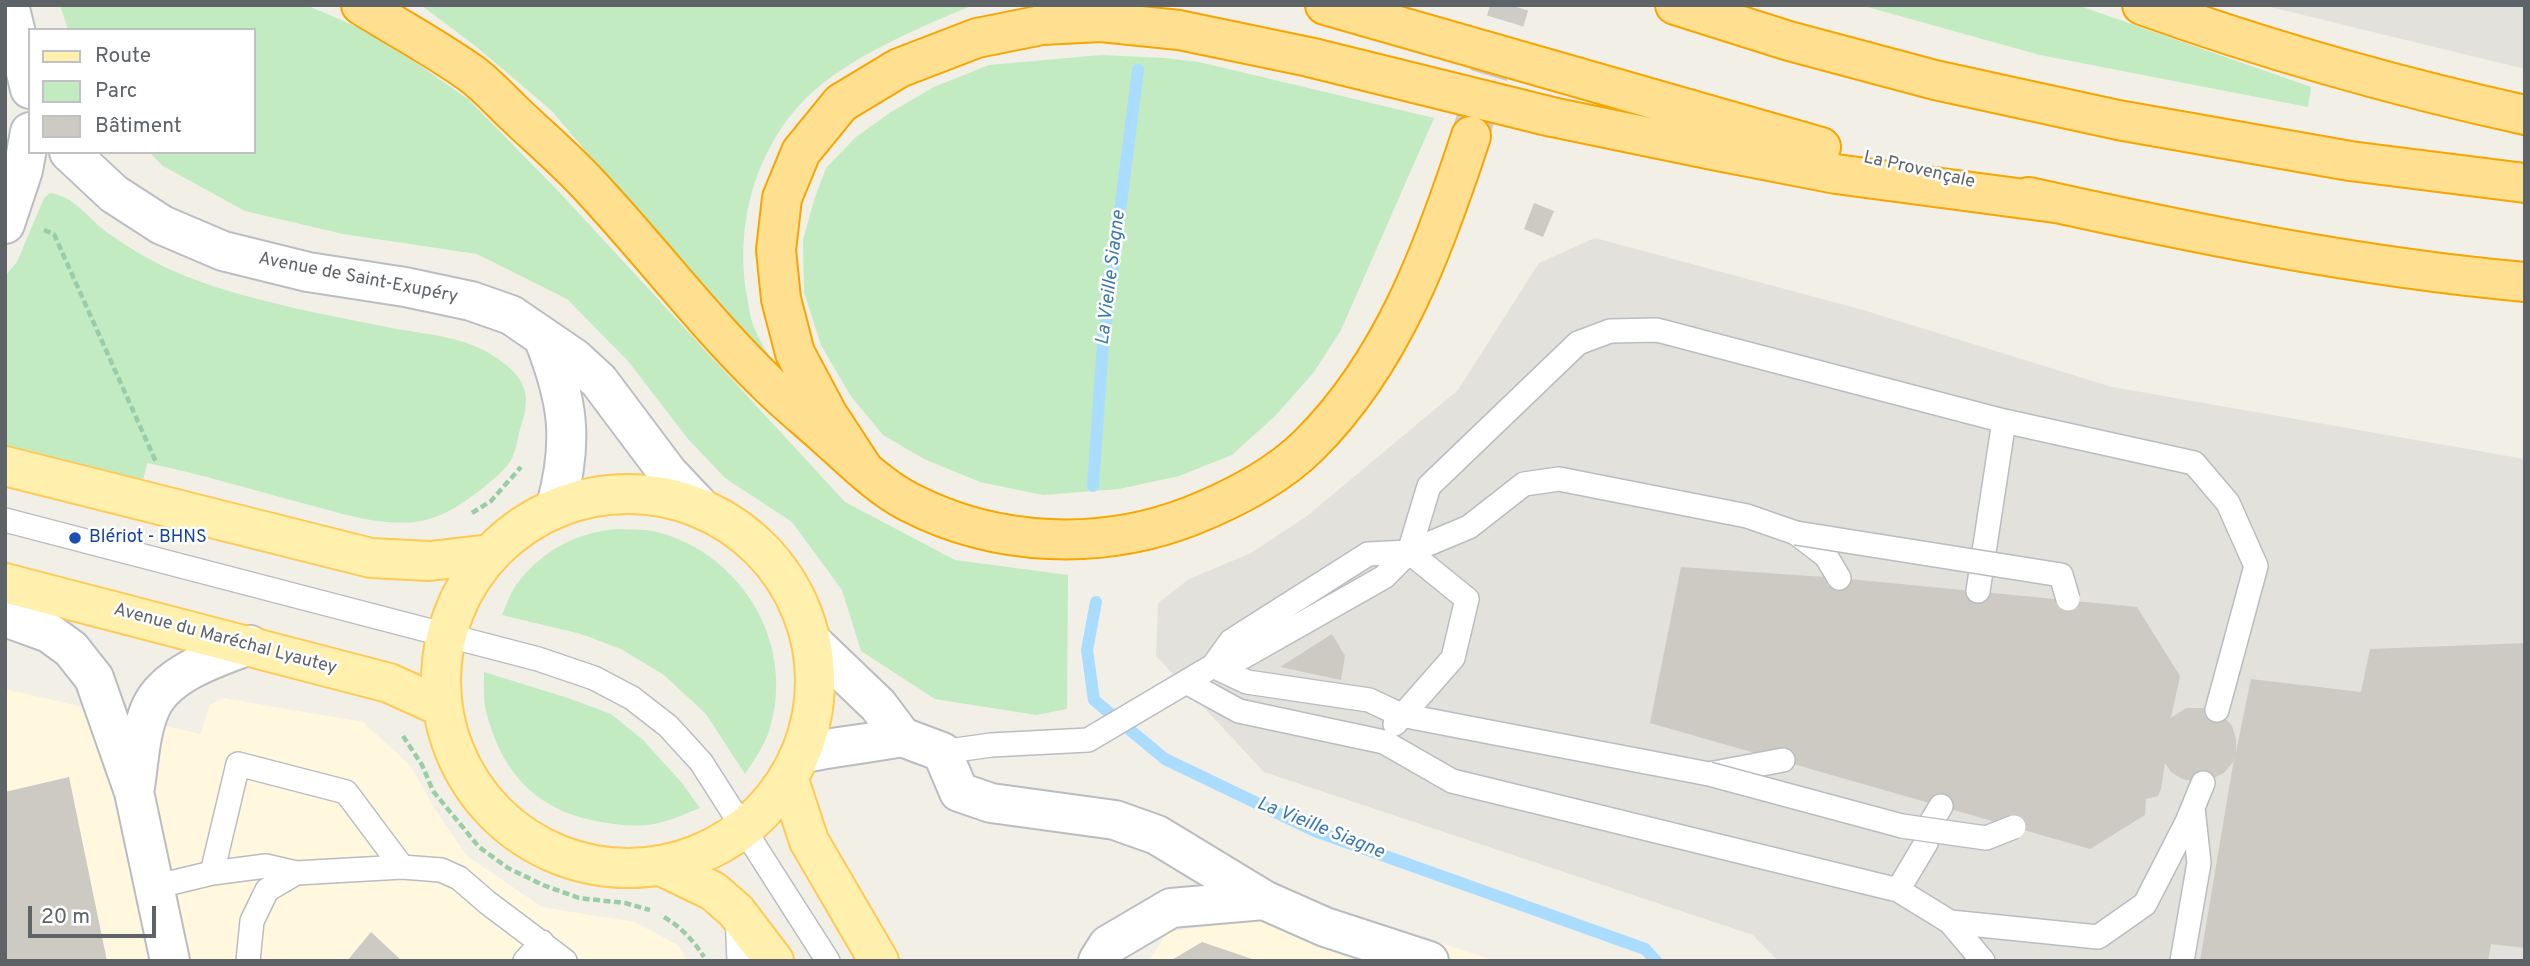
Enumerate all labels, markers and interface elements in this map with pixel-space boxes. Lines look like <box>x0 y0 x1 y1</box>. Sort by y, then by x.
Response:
legend <box>28 28 256 154</box>
text: Route <box>95 43 151 70</box>
text: Parc <box>95 78 137 105</box>
text: Bâtiment <box>95 113 182 140</box>
street label: La Provençale <box>1861 148 1977 194</box>
water label: La Vieille Siagne <box>1092 209 1132 347</box>
street label: Avenue de Saint-Exupéry <box>256 249 460 309</box>
place label: Blériot - BHNS <box>89 527 207 549</box>
marker: Blériot - BHNS <box>67 530 83 546</box>
street label: Avenue du Maréchal Lyautey <box>111 600 339 680</box>
water label: La Vieille Siagne <box>1253 793 1387 865</box>
scale bar <box>32 892 159 936</box>
text: 20 m <box>41 904 90 931</box>

